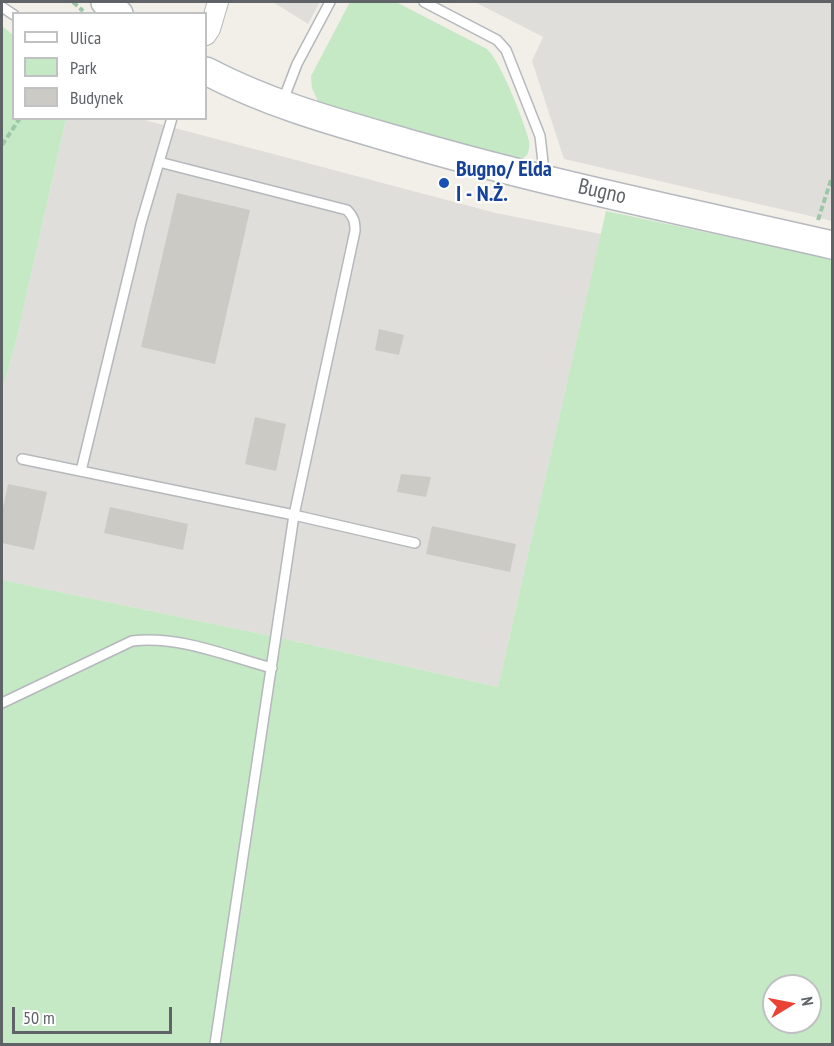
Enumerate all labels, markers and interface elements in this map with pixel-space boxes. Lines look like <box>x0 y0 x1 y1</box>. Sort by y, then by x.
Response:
legend <box>12 12 207 120</box>
text: Ulica <box>70 26 101 49</box>
text: Park <box>70 56 97 79</box>
text: Budynek <box>70 86 123 109</box>
place label: Bugno/ Elda I - N.Ż. <box>456 157 552 208</box>
street label: Bugno <box>575 174 629 210</box>
marker: Bugno/ Elda I - N.Ż. <box>437 176 451 190</box>
north arrow <box>762 974 822 1034</box>
scale bar <box>15 995 176 1033</box>
text: N <box>797 995 818 1007</box>
text: 50 m <box>23 1006 55 1029</box>

